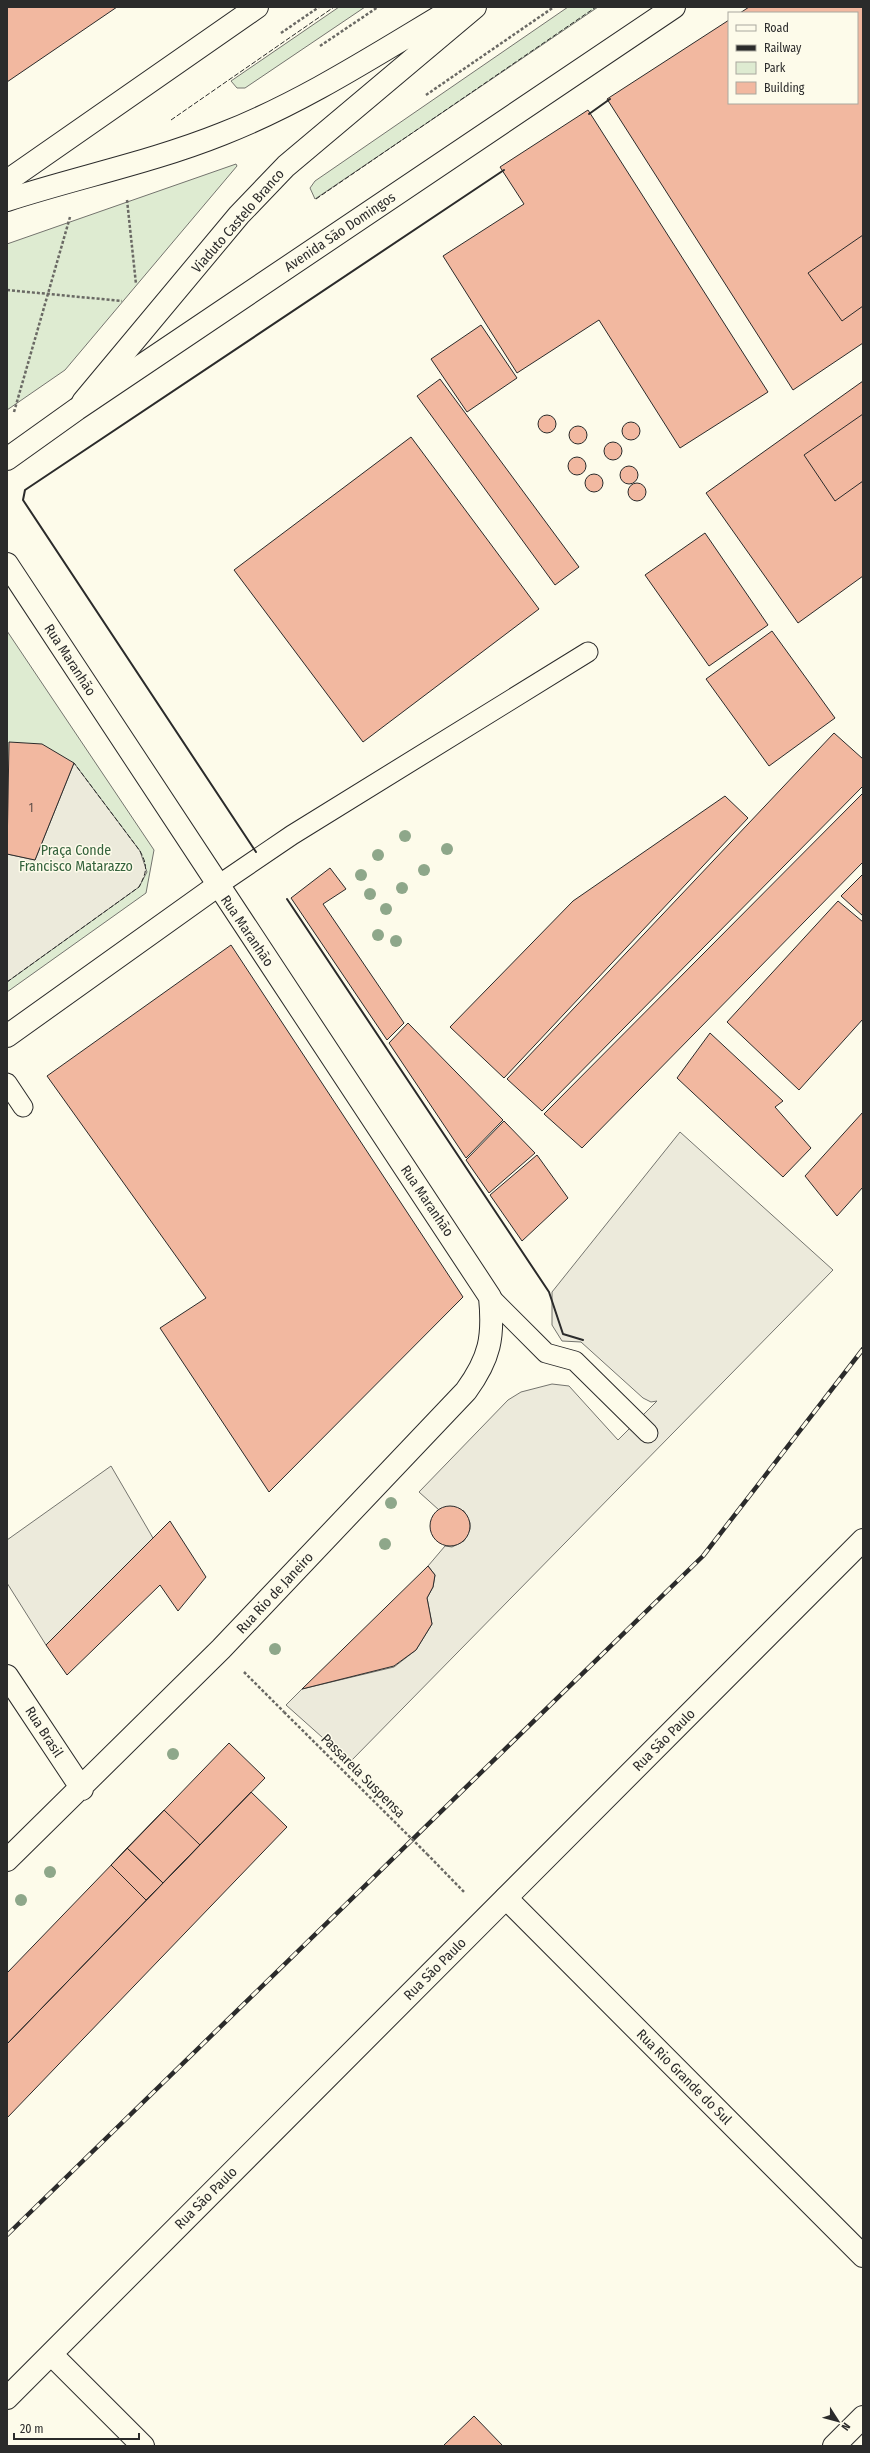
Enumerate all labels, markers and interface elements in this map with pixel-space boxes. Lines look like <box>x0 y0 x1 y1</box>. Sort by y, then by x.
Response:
legend <box>728 12 858 104</box>
text: Road <box>764 21 789 35</box>
text: Railway <box>764 41 802 55</box>
text: Park <box>764 61 786 75</box>
text: Building <box>764 81 805 95</box>
street label: Viaduto Castelo Branco <box>188 166 288 276</box>
street label: Avenida São Domingos <box>281 188 399 275</box>
street label: Rua Maranhão <box>40 621 100 699</box>
house number: 1 <box>29 801 33 815</box>
park label: Praça Conde Francisco Matarazzo <box>19 842 133 875</box>
street label: Rua Maranhão <box>217 892 277 970</box>
street label: Rua Maranhão <box>397 1162 457 1240</box>
street label: Rua Rio de Janeiro <box>233 1549 317 1637</box>
street label: Rua Brasil <box>21 1703 67 1761</box>
street label: Rua São Paulo <box>629 1705 699 1775</box>
street label: Passarela Suspensa <box>317 1730 409 1822</box>
street label: Rua São Paulo <box>400 1934 470 2004</box>
street label: Rua Rio Grande do Sul <box>633 2026 735 2128</box>
street label: Rua São Paulo <box>171 2163 241 2233</box>
north arrow <box>818 2401 858 2441</box>
scale bar <box>14 2415 139 2441</box>
text: N <box>838 2420 853 2433</box>
text: 20 m <box>20 2422 44 2436</box>

